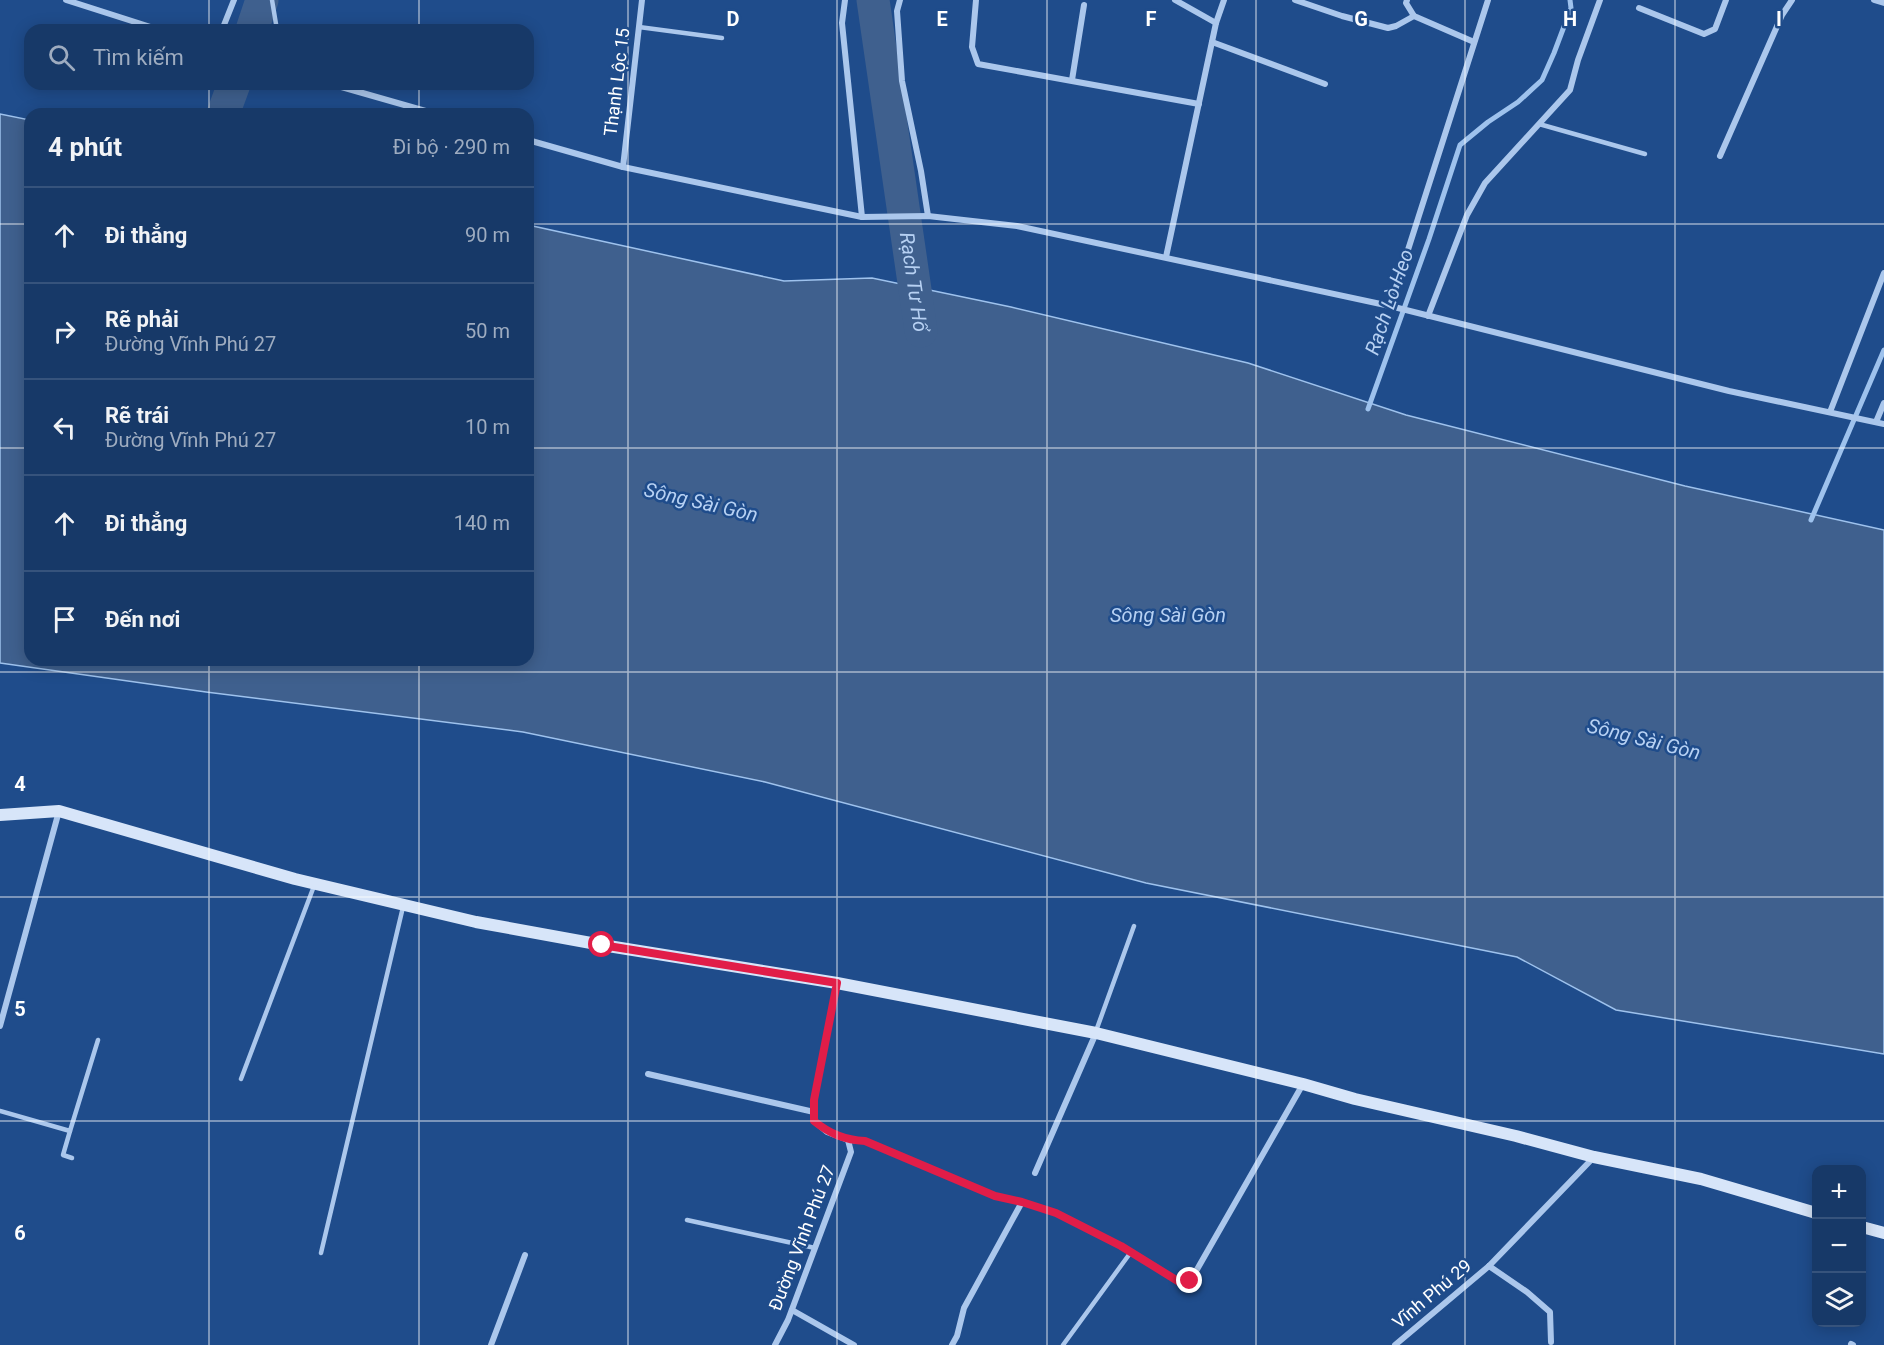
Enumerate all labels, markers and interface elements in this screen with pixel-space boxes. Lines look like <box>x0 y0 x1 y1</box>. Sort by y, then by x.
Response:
text: D <box>727 7 740 31</box>
text: E <box>936 7 948 31</box>
text: F <box>1146 7 1157 31</box>
text: G <box>1354 7 1368 31</box>
text: H <box>1563 7 1577 31</box>
text: I <box>1776 7 1782 31</box>
search box <box>24 24 534 90</box>
street label: Thạnh Lộc 15 <box>599 27 634 137</box>
icon: search <box>45 41 78 74</box>
text: Tìm kiếm <box>93 45 184 70</box>
text: 4 phút <box>48 132 122 162</box>
text: Đi bộ · 290 m <box>393 135 510 159</box>
icon: ahead <box>48 219 81 252</box>
text: Đi thẳng <box>105 223 187 248</box>
text: 90 m <box>465 223 510 247</box>
water label: Rạch Tư Hổ <box>895 231 933 334</box>
water label: Rạch Lò Heo <box>1360 246 1418 358</box>
text: Rẽ phải <box>105 307 179 332</box>
icon: right <box>48 315 81 348</box>
text: 50 m <box>465 319 510 343</box>
text: Đường Vĩnh Phú 27 <box>105 332 276 356</box>
text: Rẽ trái <box>105 403 169 428</box>
icon: left <box>48 411 81 444</box>
text: 10 m <box>465 415 510 439</box>
text: Đường Vĩnh Phú 27 <box>105 428 276 452</box>
water label: Sông Sài Gòn <box>642 477 760 527</box>
icon: ahead <box>48 507 81 540</box>
text: Đi thẳng <box>105 511 187 536</box>
text: 140 m <box>454 511 510 535</box>
icon: arrive <box>48 603 81 636</box>
water label: Sông Sài Gòn <box>1110 603 1226 627</box>
text: Đến nơi <box>105 607 180 632</box>
water label: Sông Sài Gòn <box>1585 713 1703 765</box>
text: 4 <box>14 772 26 796</box>
route start <box>588 931 614 957</box>
text: 5 <box>14 997 26 1021</box>
street label: Đường Vĩnh Phú 27 <box>764 1162 839 1314</box>
map controls <box>1812 1165 1866 1327</box>
button: + <box>1812 1165 1866 1219</box>
button: − <box>1812 1219 1866 1273</box>
text: 6 <box>14 1221 26 1245</box>
street label: Vĩnh Phú 29 <box>1388 1255 1475 1333</box>
route end <box>1176 1267 1202 1293</box>
button: layers <box>1812 1273 1866 1327</box>

